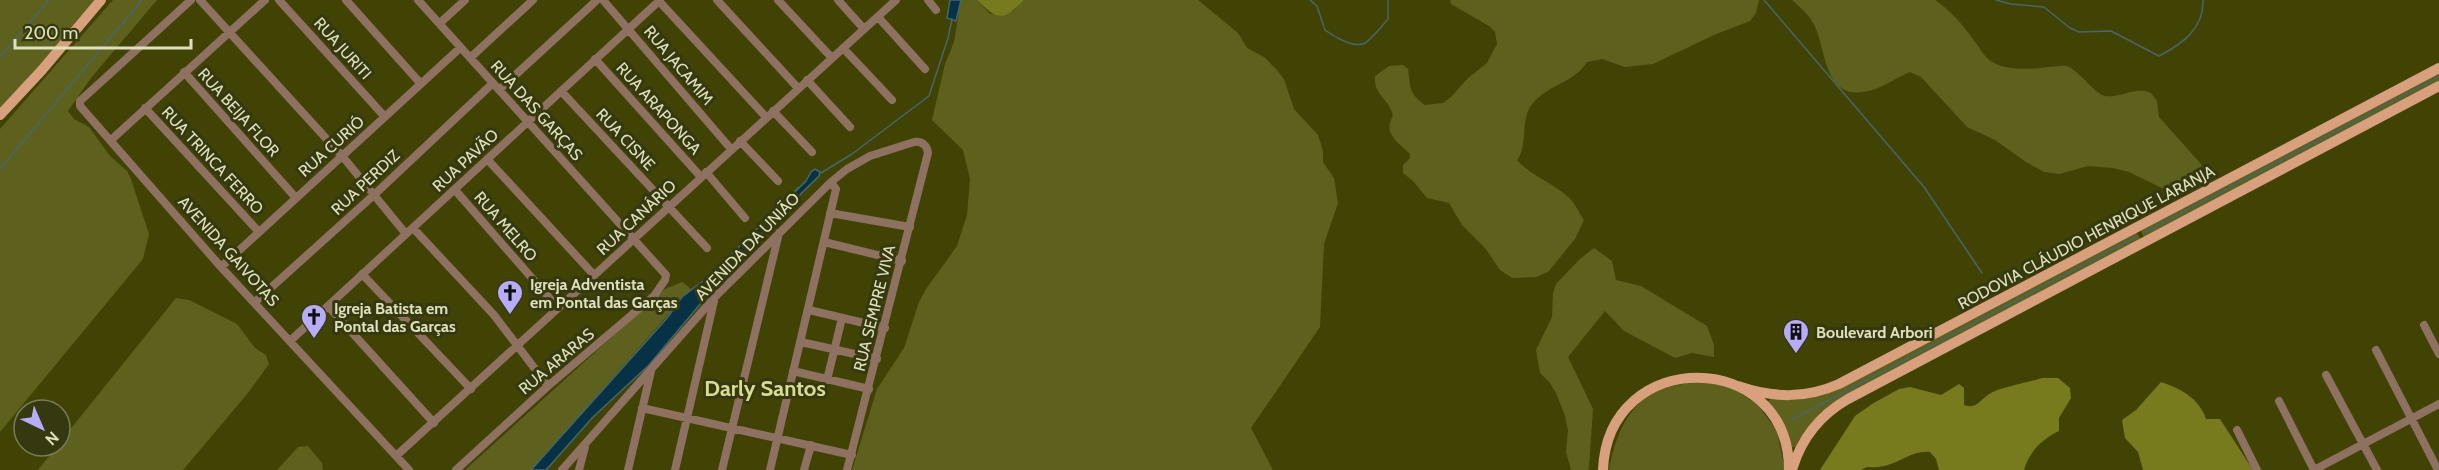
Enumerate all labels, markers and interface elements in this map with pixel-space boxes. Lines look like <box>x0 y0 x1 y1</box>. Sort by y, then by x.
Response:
scale bar <box>15 12 190 50</box>
street label: RUA JURITI <box>310 14 375 83</box>
text: 200 m <box>24 22 78 44</box>
street label: RUA JACAMIM <box>640 22 717 109</box>
street label: RUA DAS GARÇAS <box>487 56 587 164</box>
street label: RUA ARAPONGA <box>612 58 705 158</box>
street label: RUA BEIJA FLOR <box>194 64 284 161</box>
street label: RUA TRINCA FERRO <box>158 103 267 218</box>
street label: RUA CISNE <box>592 104 659 174</box>
street label: RUA CURIÓ <box>295 112 368 181</box>
street label: RUA PAVÃO <box>429 125 502 196</box>
street label: RUA PERDIZ <box>327 146 404 219</box>
street label: RODOVIA CLÁUDIO HENRIQUE LARANJA <box>1955 161 2218 313</box>
street label: RUA CANÁRIO <box>593 176 680 259</box>
street label: RUA MELRO <box>470 188 541 265</box>
street label: AVENIDA DA UNIÃO <box>691 189 803 304</box>
street label: AVENIDA GAIVOTAS <box>174 193 283 310</box>
street label: RUA SEMPRE VIVA <box>850 243 899 373</box>
place label: Igreja Adventista em Pontal das Garças <box>530 275 678 312</box>
church icon: Igreja Adventista em Pontal das Garças <box>495 278 525 316</box>
place label: Igreja Batista em Pontal das Garças <box>334 299 456 336</box>
church icon: Igreja Batista em Pontal das Garças <box>299 302 329 340</box>
building icon: Boulevard Arbori <box>1781 317 1811 355</box>
place label: Boulevard Arbori <box>1816 323 1933 342</box>
street label: RUA ARARAS <box>515 324 598 398</box>
district label: Darly Santos <box>704 375 826 402</box>
north arrow <box>12 398 72 458</box>
text: N <box>41 428 63 449</box>

